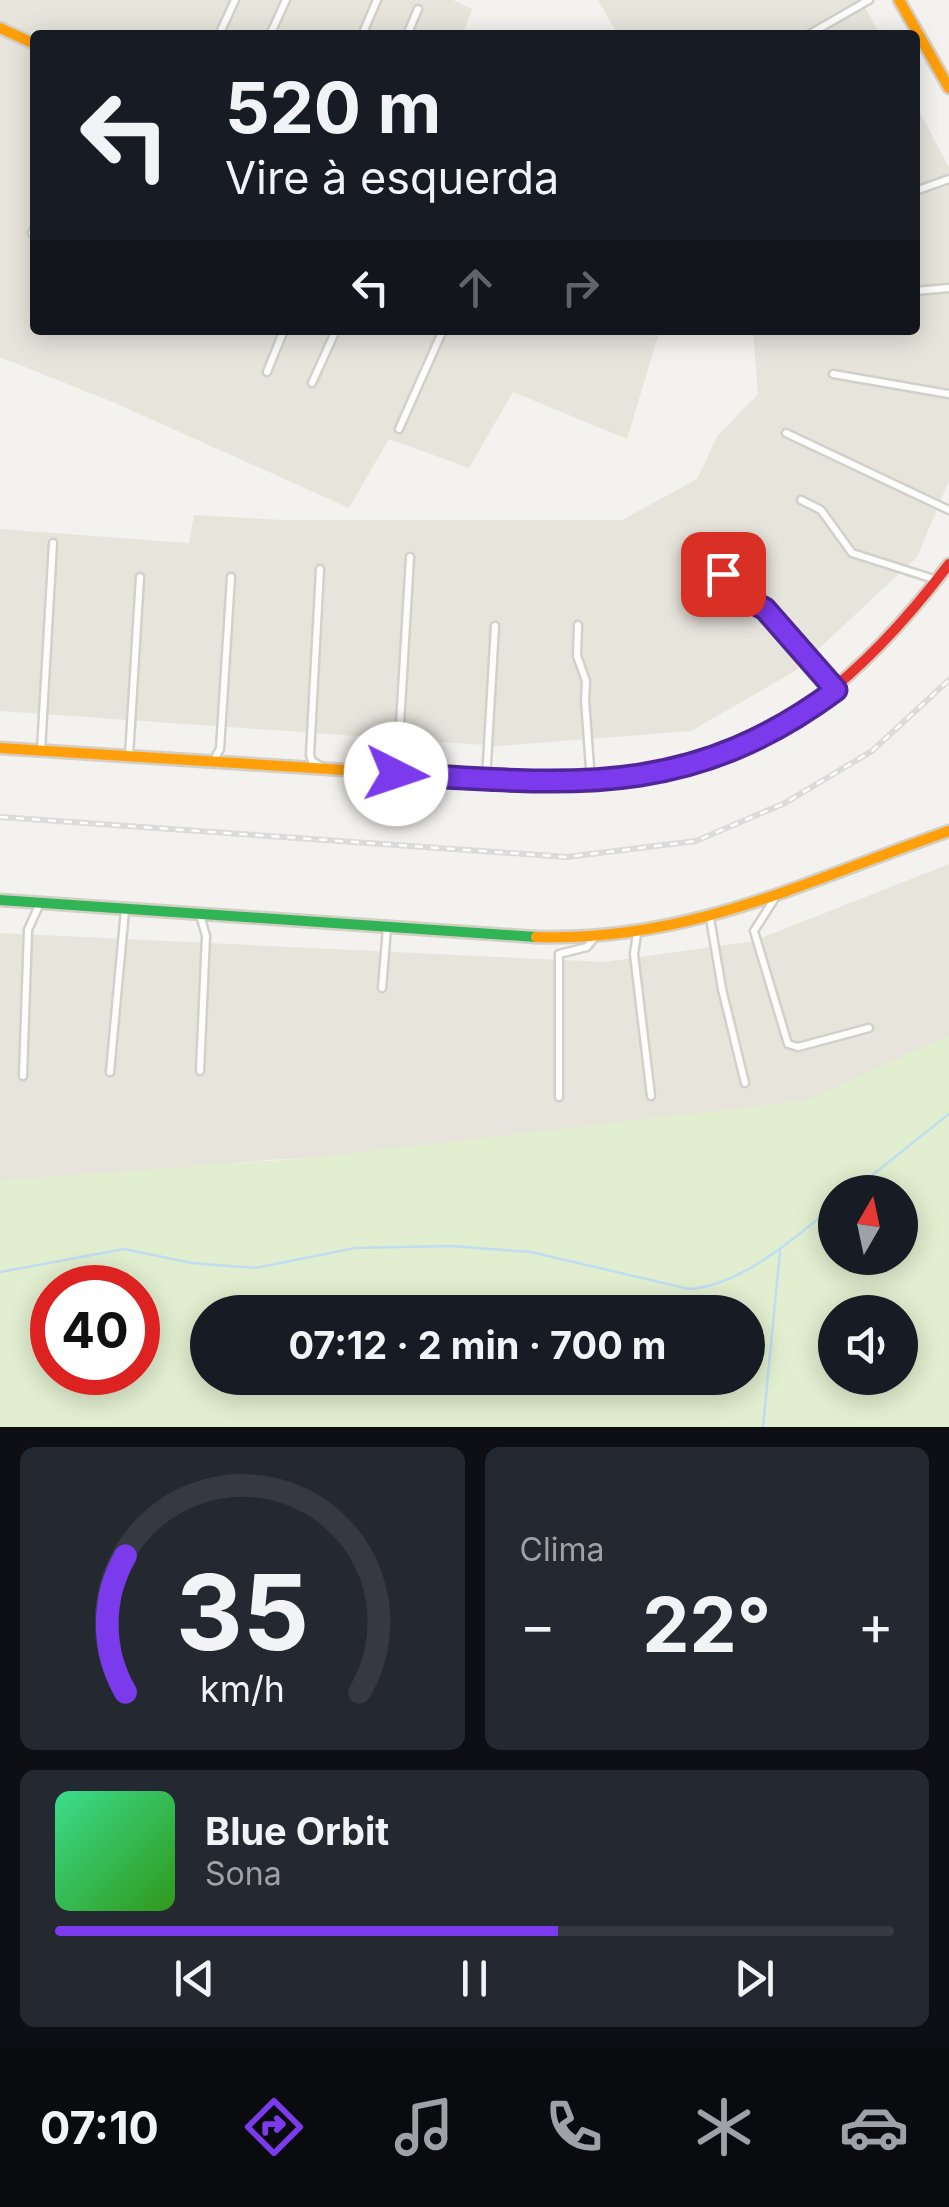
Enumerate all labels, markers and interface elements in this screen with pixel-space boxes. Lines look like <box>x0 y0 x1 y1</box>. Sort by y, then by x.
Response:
text: 520 m <box>225 65 442 150</box>
icon: left <box>60 70 190 200</box>
text: Vire à esquerda <box>225 150 559 205</box>
icon: left <box>343 260 398 315</box>
icon: ahead <box>448 260 503 315</box>
icon: right <box>553 260 608 315</box>
pin <box>681 532 766 617</box>
icon: arrive <box>696 547 751 602</box>
position arrow <box>344 722 448 826</box>
north arrow <box>818 1175 918 1275</box>
map controls <box>818 1175 918 1395</box>
speed limit sign: 40 <box>30 1265 160 1395</box>
button: sound <box>818 1295 918 1395</box>
text: 07:12 · 2 min · 700 m <box>288 1322 667 1368</box>
text: Clima <box>520 1530 604 1569</box>
text: 35 <box>175 1549 309 1675</box>
text: 22° <box>642 1579 771 1670</box>
text: − <box>520 1592 556 1658</box>
text: + <box>858 1592 894 1658</box>
text: km/h <box>200 1667 285 1711</box>
text: Blue Orbit <box>205 1808 389 1854</box>
text: Sona <box>205 1854 282 1893</box>
icon: previous <box>167 1951 222 2006</box>
icon: pause <box>447 1951 502 2006</box>
icon: next <box>727 1951 782 2006</box>
icon: directions <box>239 2092 309 2162</box>
icon: music <box>389 2092 459 2162</box>
icon: phone <box>539 2092 609 2162</box>
icon: climate <box>689 2092 759 2162</box>
icon: car <box>839 2092 909 2162</box>
text: 07:10 <box>40 2100 159 2155</box>

